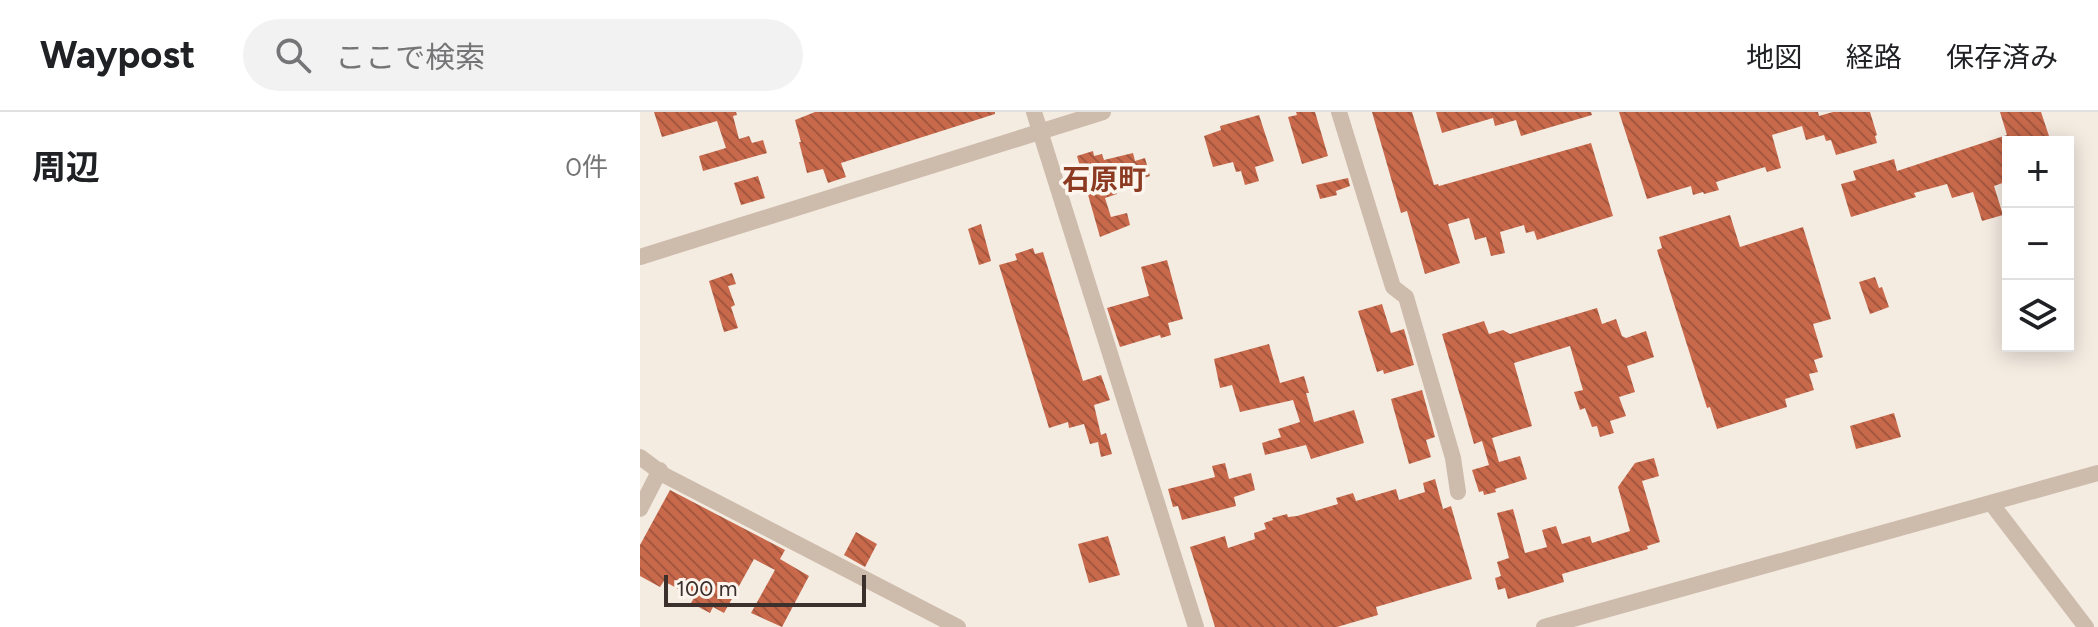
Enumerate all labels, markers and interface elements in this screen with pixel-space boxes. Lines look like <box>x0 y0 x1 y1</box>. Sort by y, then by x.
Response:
search box <box>243 19 803 91</box>
text: Waypost <box>40 32 195 78</box>
icon: search <box>271 33 315 77</box>
text: ここで検索 <box>335 39 485 76</box>
text: 地図 <box>1746 40 1802 74</box>
text: 経路 <box>1846 40 1902 74</box>
text: 保存済み <box>1946 40 2058 74</box>
map controls <box>2002 136 2074 352</box>
button: + <box>2002 136 2074 208</box>
text: 周辺 <box>32 147 100 188</box>
text: 0件 <box>565 151 608 183</box>
district label: 石原町 <box>1062 162 1146 196</box>
button: − <box>2002 208 2074 280</box>
button: layers <box>2002 280 2074 352</box>
scale bar <box>664 571 866 607</box>
text: 100 m <box>676 575 737 602</box>

